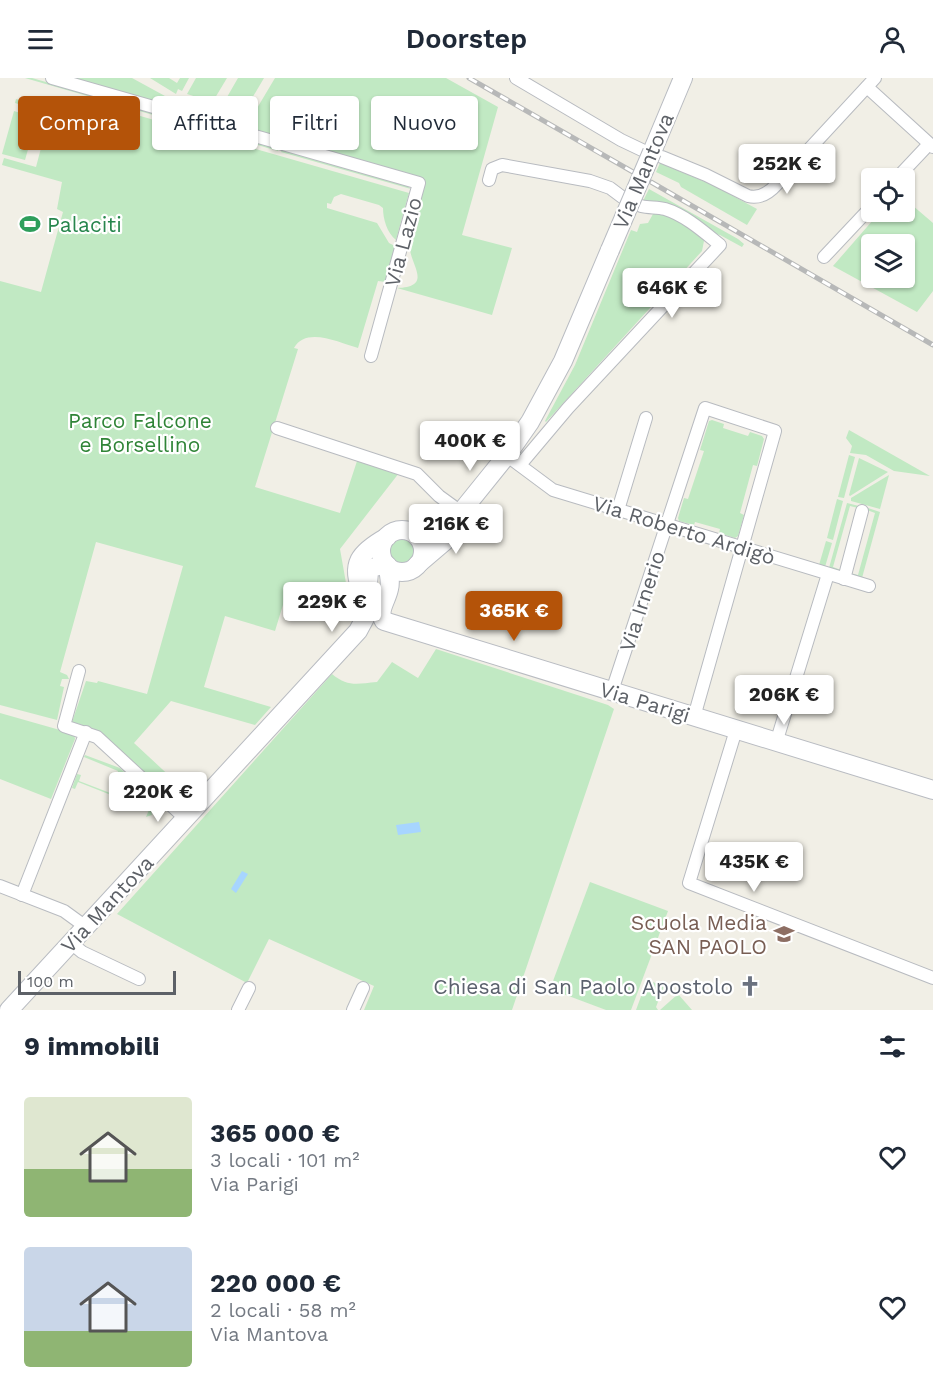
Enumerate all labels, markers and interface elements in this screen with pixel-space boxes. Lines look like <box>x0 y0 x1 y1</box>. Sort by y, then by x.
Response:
icon: menu <box>24 23 57 56</box>
text: Doorstep <box>406 23 527 55</box>
icon: person <box>876 23 909 56</box>
chip: Compra <box>18 96 140 150</box>
chip: Affitta <box>152 96 258 150</box>
chip: Filtri <box>270 96 359 150</box>
chip: Nuovo <box>371 96 478 150</box>
street label: Via Mantova <box>607 109 679 233</box>
pin: 252K € <box>738 144 836 195</box>
text: 252K € <box>752 151 822 175</box>
map controls <box>861 168 915 288</box>
button: locate <box>861 168 915 222</box>
street label: Via Lazio <box>379 195 427 289</box>
sports icon: Palaciti <box>18 212 42 236</box>
place label: Palaciti <box>47 212 122 237</box>
button: layers <box>861 234 915 288</box>
pin: 646K € <box>623 268 721 319</box>
text: 646K € <box>636 275 708 299</box>
park label: Parco Falcone e Borsellino <box>68 408 212 457</box>
pin: 400K € <box>421 421 519 472</box>
text: 400K € <box>434 428 506 452</box>
street label: Via Roberto Ardigò <box>590 490 778 570</box>
pin: 216K € <box>407 504 505 555</box>
text: 216K € <box>423 511 489 535</box>
street label: Via Irnerio <box>614 548 670 654</box>
pin: 229K € <box>283 582 381 633</box>
text: 229K € <box>297 589 367 613</box>
pin: 365K € <box>465 591 563 642</box>
text: 365K € <box>479 598 549 622</box>
pin: 206K € <box>735 675 833 726</box>
street label: Via Parigi <box>597 676 693 728</box>
text: 206K € <box>749 682 819 706</box>
pin: 220K € <box>109 772 207 823</box>
text: 220K € <box>123 779 193 803</box>
pin: 435K € <box>705 842 803 893</box>
text: 435K € <box>719 849 789 873</box>
street label: Via Mantova <box>55 850 159 958</box>
place label: Scuola Media SAN PAOLO <box>631 910 767 959</box>
school or university icon: Scuola Media SAN PAOLO <box>772 922 796 946</box>
scale bar <box>18 968 176 996</box>
text: 100 m <box>27 972 74 991</box>
place label: Chiesa di San Paolo Apostolo <box>433 974 733 999</box>
church icon: Chiesa di San Paolo Apostolo <box>738 974 762 998</box>
icon: filters <box>876 1030 909 1063</box>
text: 9 immobili <box>24 1031 159 1061</box>
text: 365 000 € <box>210 1118 340 1148</box>
icon: home <box>72 1121 144 1193</box>
icon: heart <box>876 1141 909 1174</box>
text: 3 locali · 101 m² <box>210 1148 360 1172</box>
text: Via Parigi <box>210 1172 299 1196</box>
text: 220 000 € <box>210 1268 341 1298</box>
icon: home <box>72 1271 144 1343</box>
icon: heart <box>876 1291 909 1324</box>
text: 2 locali · 58 m² <box>210 1298 356 1322</box>
text: Via Mantova <box>210 1322 328 1346</box>

